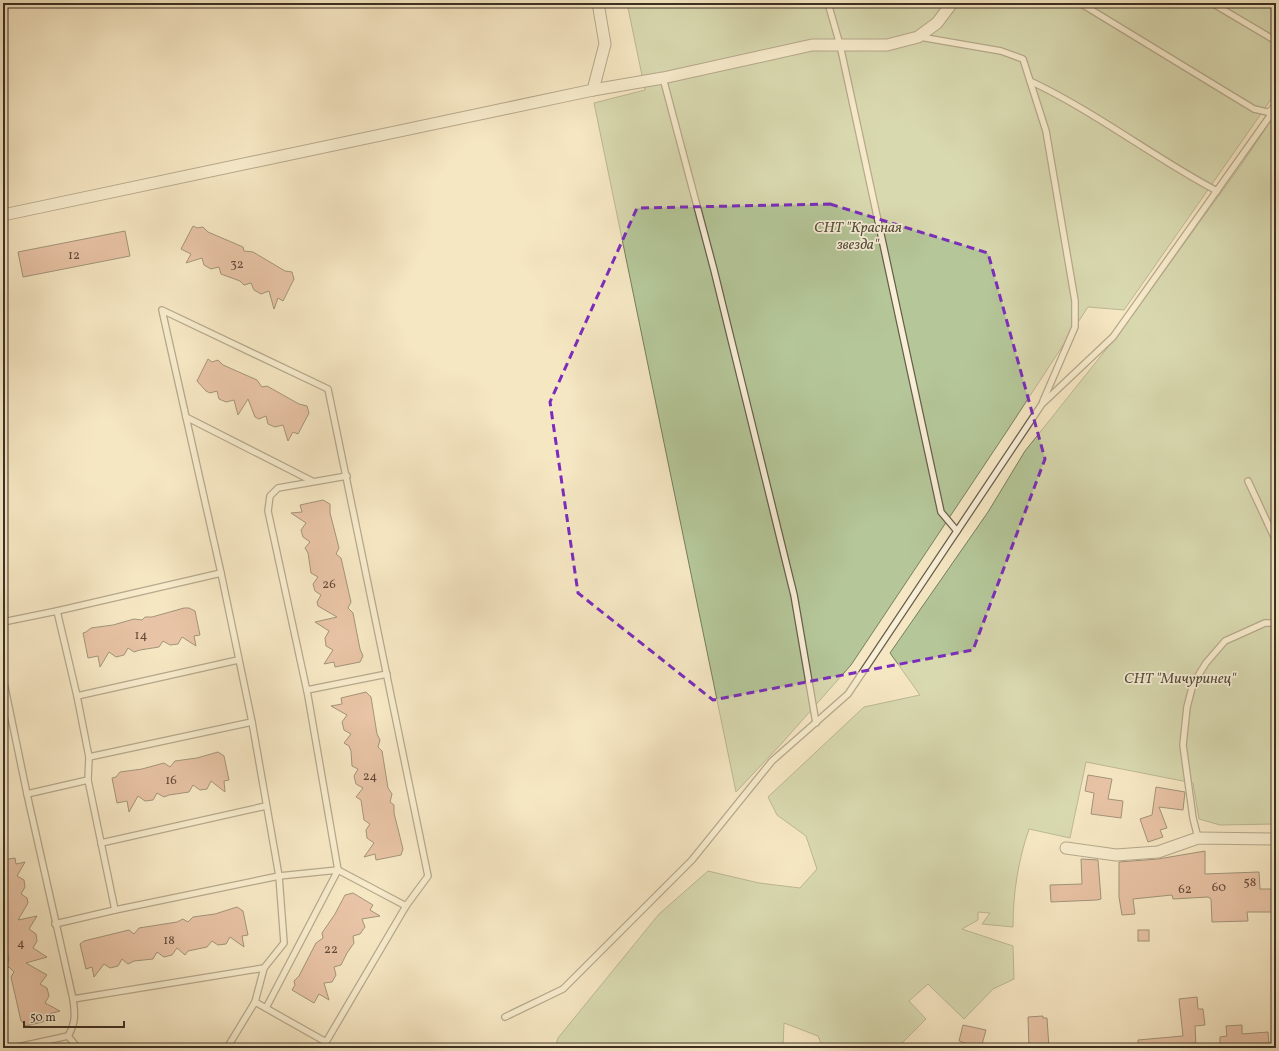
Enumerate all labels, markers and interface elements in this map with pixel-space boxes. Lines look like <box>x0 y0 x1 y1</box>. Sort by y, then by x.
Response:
park label: СНТ "Красная звезда" <box>814 218 902 256</box>
house number: 12 <box>68 247 80 265</box>
house number: 32 <box>230 256 244 274</box>
house number: 26 <box>322 576 336 594</box>
house number: 14 <box>135 627 148 645</box>
park label: СНТ "Мичуринец" <box>1124 669 1237 690</box>
house number: 24 <box>363 768 377 786</box>
house number: 16 <box>165 772 177 790</box>
house number: 58 <box>1244 874 1256 892</box>
house number: 60 <box>1212 879 1226 897</box>
house number: 62 <box>1178 881 1192 899</box>
house number: 18 <box>163 932 175 950</box>
house number: 4 <box>17 935 25 953</box>
house number: 22 <box>324 941 338 959</box>
scale bar <box>24 1003 124 1029</box>
text: 50 m <box>30 1010 56 1026</box>

